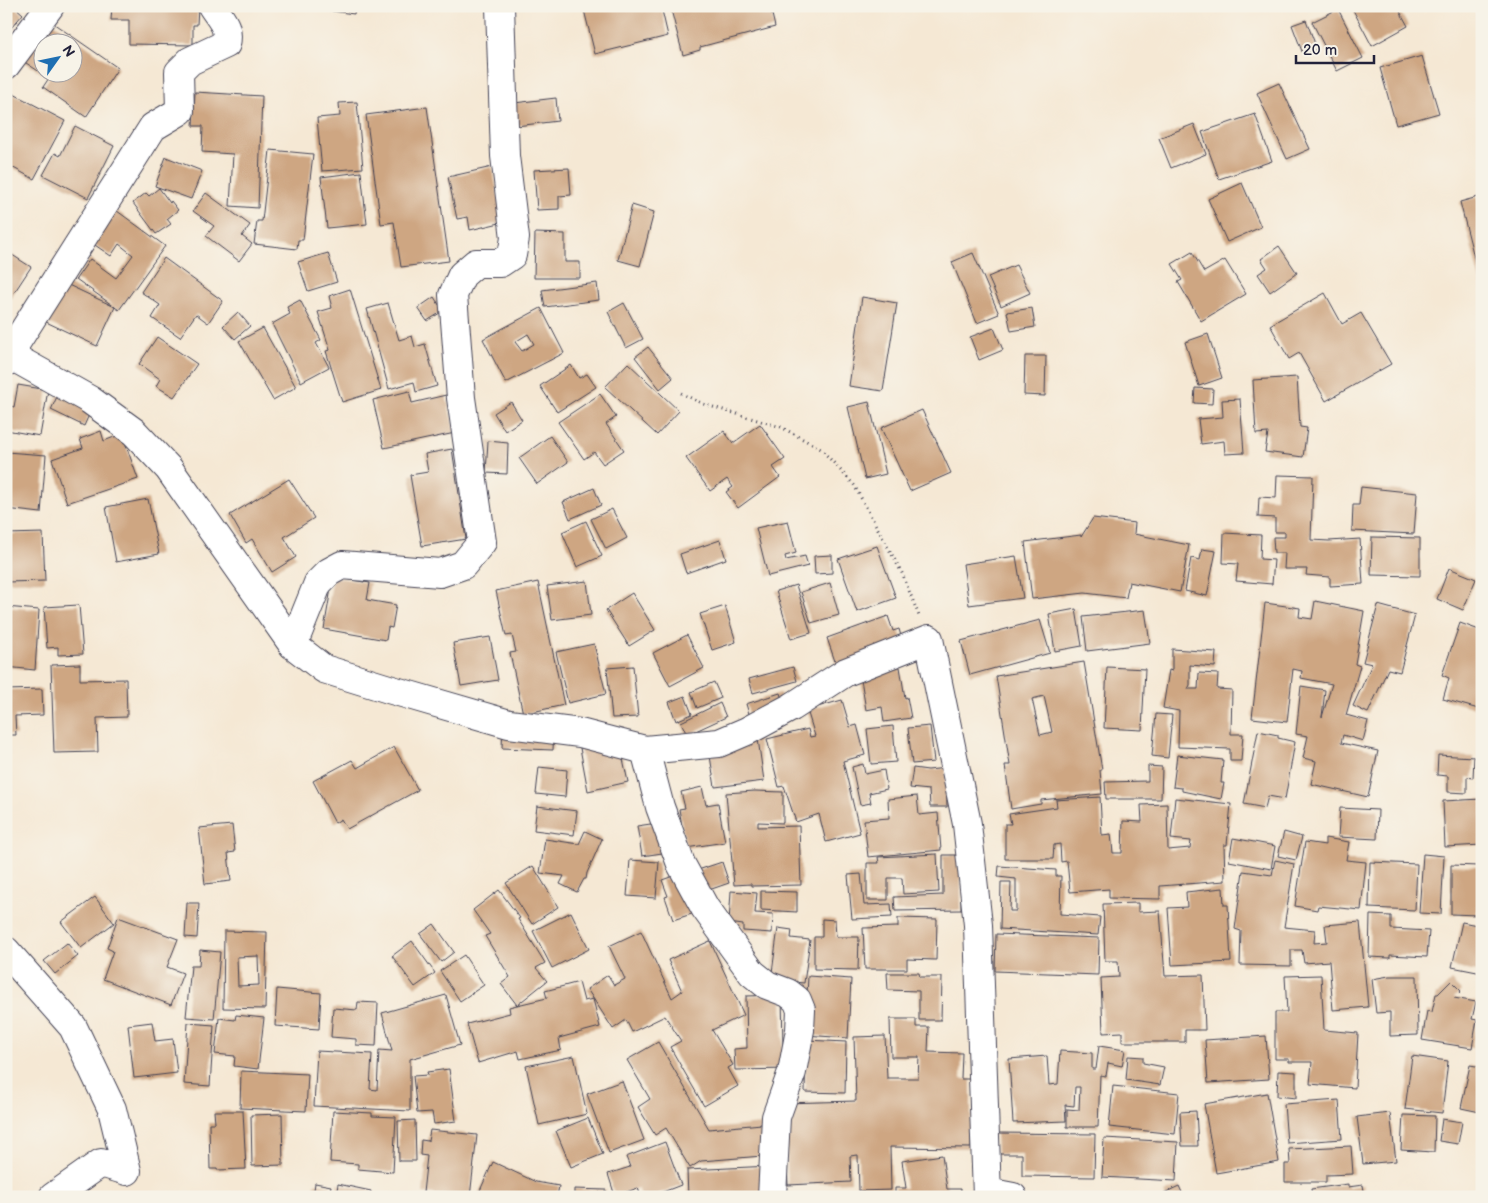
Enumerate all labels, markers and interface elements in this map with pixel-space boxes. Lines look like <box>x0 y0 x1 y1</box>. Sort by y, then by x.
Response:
north arrow <box>32 32 82 82</box>
scale bar <box>1296 32 1373 64</box>
text: 20 m <box>1303 41 1337 60</box>
text: N <box>58 42 78 60</box>

